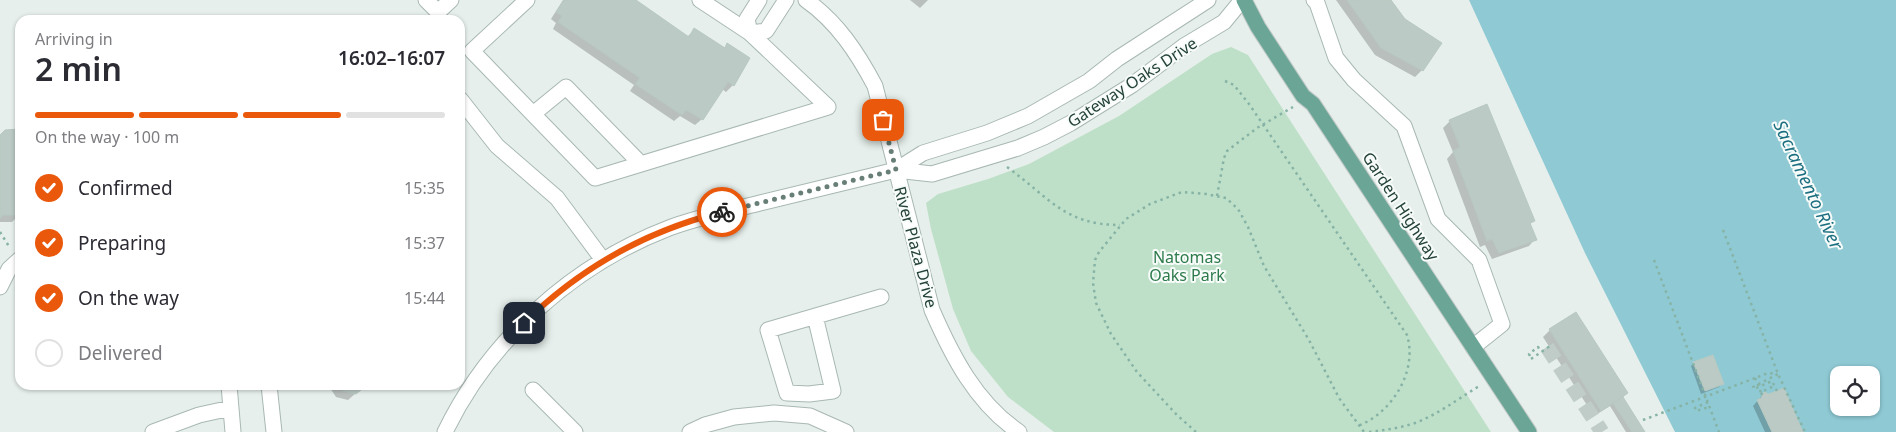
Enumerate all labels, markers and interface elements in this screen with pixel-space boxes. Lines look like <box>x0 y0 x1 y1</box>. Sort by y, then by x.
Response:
text: Arriving in <box>35 28 113 50</box>
street label: Gateway Oaks Drive <box>1063 32 1201 132</box>
text: 16:02–16:07 <box>338 45 445 71</box>
text: 2 min <box>35 47 122 90</box>
pin <box>862 99 904 141</box>
icon: bag <box>869 106 897 134</box>
water label: Sacramento River <box>1768 116 1850 254</box>
text: On the way · 100 m <box>35 126 179 148</box>
street label: Garden Highway <box>1358 147 1445 265</box>
icon: check <box>35 174 63 202</box>
text: Confirmed <box>78 175 173 201</box>
text: 15:35 <box>404 177 445 199</box>
street label: River Plaza Drive <box>889 184 943 310</box>
courier <box>697 187 747 237</box>
icon: bike <box>708 198 736 226</box>
icon: check <box>35 229 63 257</box>
text: Preparing <box>78 230 166 256</box>
text: 15:37 <box>404 232 445 254</box>
park label: Natomas Oaks Park <box>1149 246 1225 286</box>
icon: check <box>35 284 63 312</box>
text: On the way <box>78 285 179 311</box>
text: 15:44 <box>404 287 445 309</box>
pin <box>503 302 545 344</box>
icon: home <box>510 309 538 337</box>
text: Delivered <box>78 340 163 366</box>
map controls <box>1830 366 1880 416</box>
button: locate <box>1830 366 1880 416</box>

